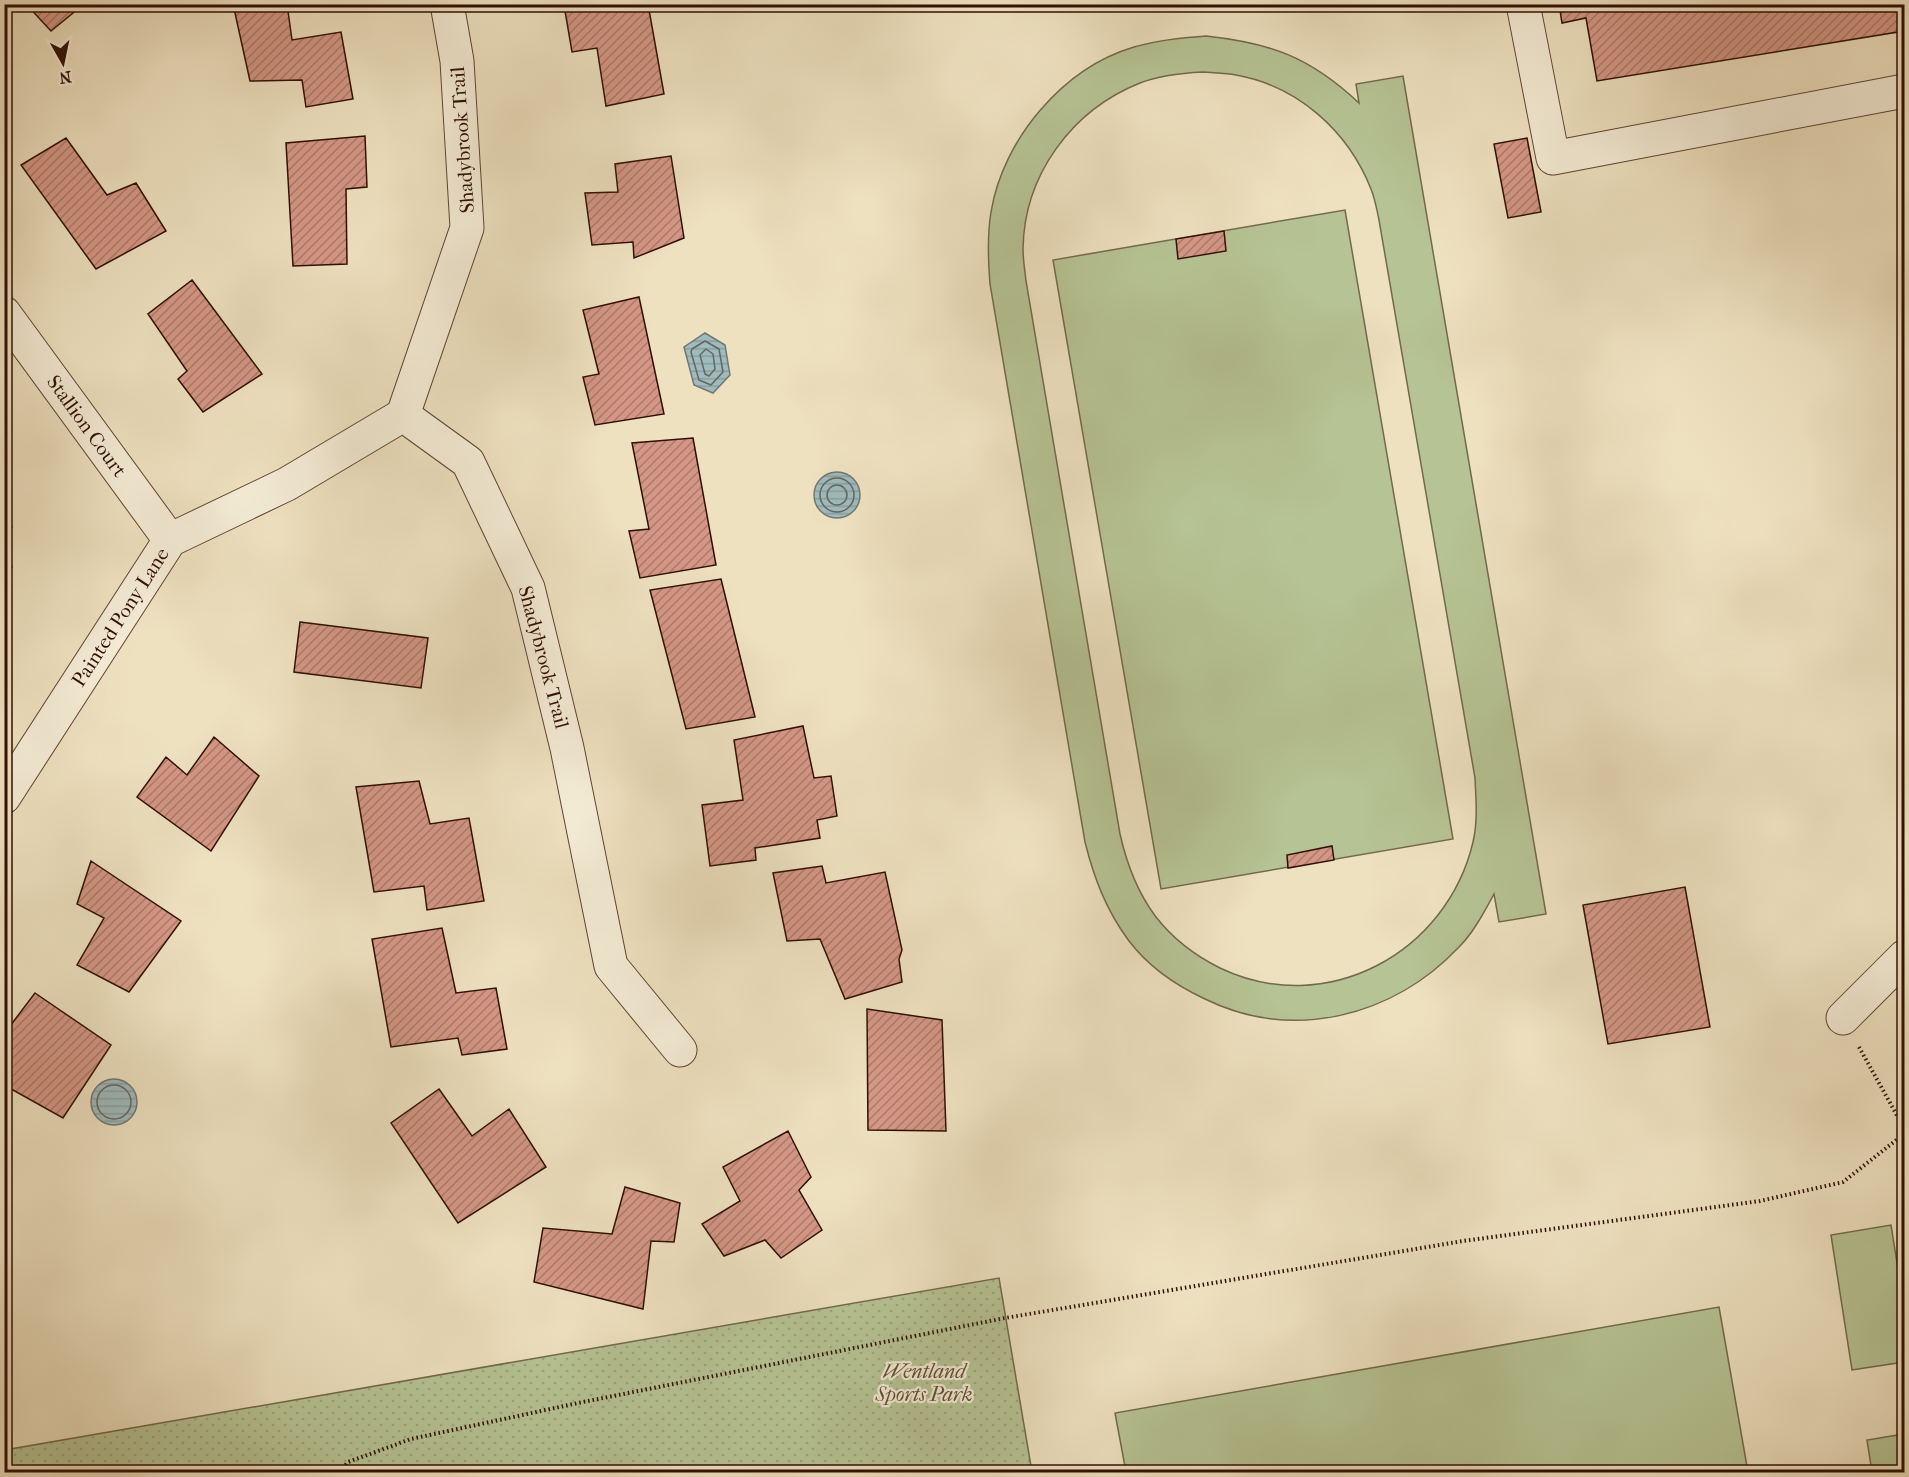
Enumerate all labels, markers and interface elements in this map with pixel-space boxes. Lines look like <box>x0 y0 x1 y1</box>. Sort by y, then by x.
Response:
north arrow <box>33 33 93 93</box>
street label: Shadybrook Trail <box>446 65 479 214</box>
text: N <box>57 67 73 88</box>
street label: Stallion Court <box>42 371 131 482</box>
street label: Painted Pony Lane <box>67 543 174 691</box>
street label: Shadybrook Trail <box>513 583 574 731</box>
park label: Wentland Sports Park <box>874 1360 973 1406</box>

